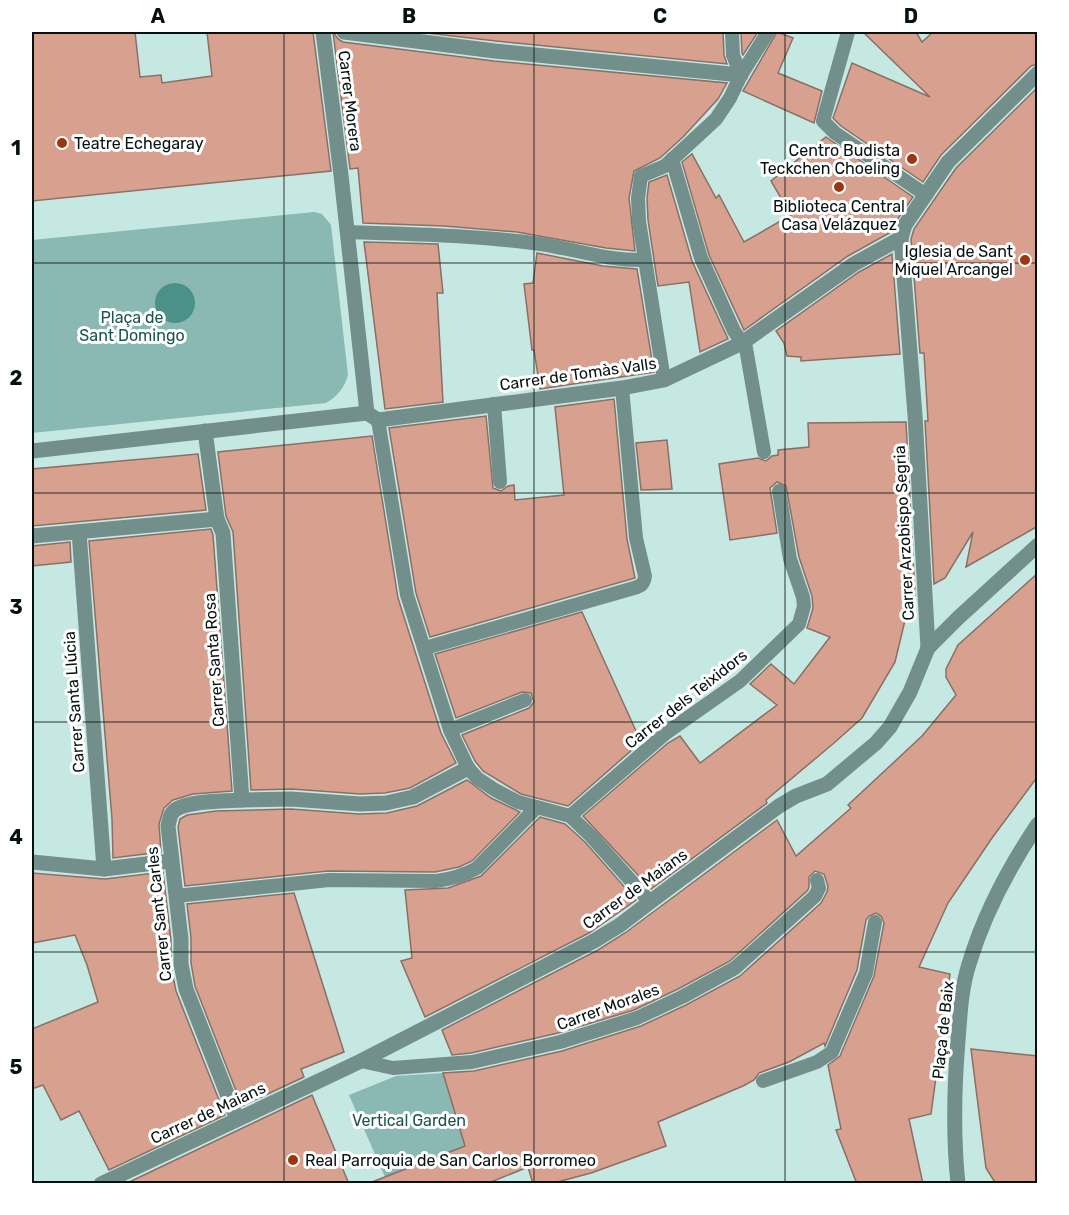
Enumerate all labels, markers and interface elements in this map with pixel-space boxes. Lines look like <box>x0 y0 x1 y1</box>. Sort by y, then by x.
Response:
text: A <box>151 4 166 28</box>
text: B <box>402 4 416 28</box>
text: C <box>653 4 667 28</box>
text: D <box>904 4 918 28</box>
street label: Carrer Morera <box>334 49 366 153</box>
place label: Teatre Echegaray <box>74 134 204 153</box>
text: 1 <box>11 136 21 160</box>
marker: Teatre Echegaray <box>55 136 69 150</box>
place label: Centro Budista Teckchen Choeling <box>760 141 900 178</box>
marker: Centro Budista Teckchen Choeling <box>905 152 919 166</box>
marker: Biblioteca Central Casa Velázquez <box>832 180 846 194</box>
place label: Biblioteca Central Casa Velázquez <box>773 197 905 234</box>
place label: Iglesia de Sant Miquel Arcangel <box>895 242 1013 279</box>
marker: Iglesia de Sant Miquel Arcangel <box>1018 253 1032 267</box>
park label: Plaça de Sant Domingo <box>79 308 185 345</box>
street label: Carrer de Tomàs Valls <box>498 354 658 394</box>
text: 2 <box>10 366 23 390</box>
street label: Carrer Arzobispo Segria <box>890 445 918 621</box>
street label: Carrer Santa Rosa <box>200 592 228 728</box>
text: 3 <box>9 595 23 619</box>
street label: Carrer Santa Llúcia <box>60 631 88 773</box>
street label: Carrer dels Teixidors <box>621 645 751 753</box>
text: 4 <box>9 825 23 849</box>
street label: Carrer de Maians <box>579 845 691 933</box>
street label: Carrer Sant Carles <box>142 846 176 982</box>
street label: Plaça de Baix <box>928 979 958 1080</box>
street label: Carrer Morales <box>554 980 662 1034</box>
text: 5 <box>10 1055 23 1079</box>
street label: Carrer de Maians <box>148 1078 268 1148</box>
park label: Vertical Garden <box>352 1111 466 1130</box>
place label: Real Parroquia de San Carlos Borromeo <box>305 1151 596 1170</box>
marker: Real Parroquia de San Carlos Borromeo <box>286 1153 300 1167</box>

